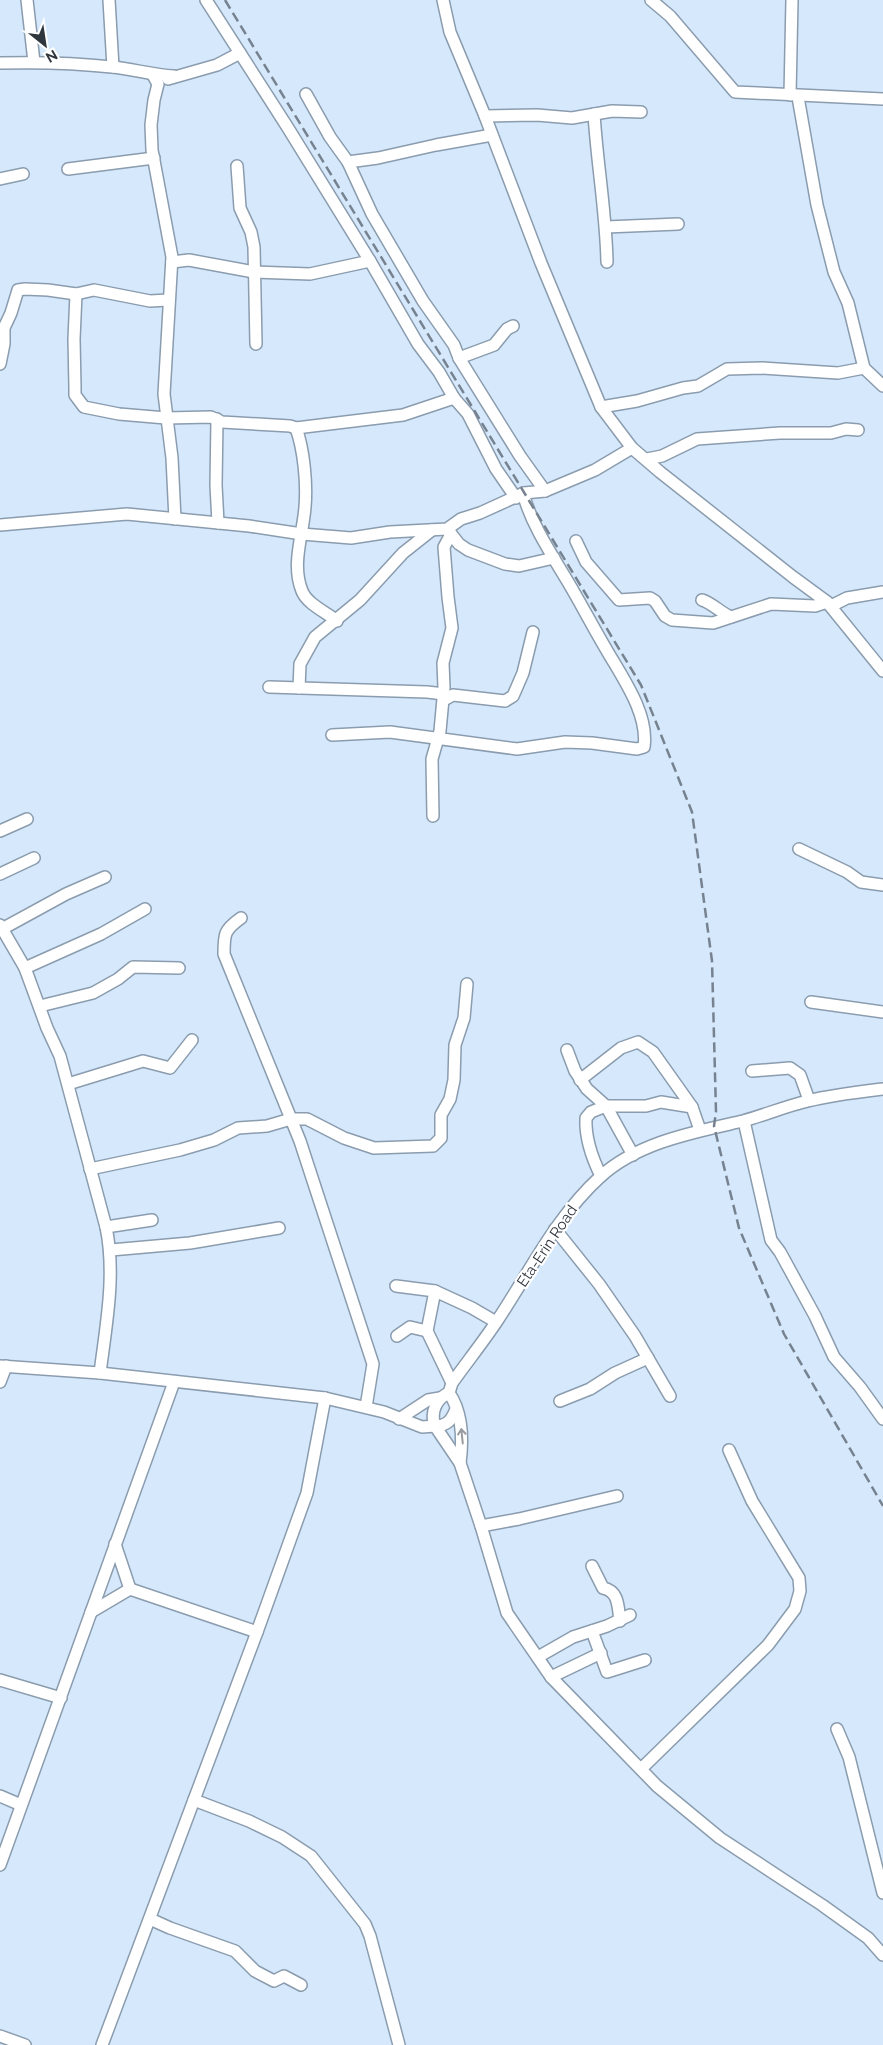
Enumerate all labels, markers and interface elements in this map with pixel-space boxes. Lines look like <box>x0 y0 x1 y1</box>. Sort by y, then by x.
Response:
north arrow <box>20 20 70 70</box>
text: N <box>43 47 60 66</box>
street label: Eta-Erin Road <box>513 1202 581 1290</box>
one-way arrow <box>457 1428 466 1444</box>

